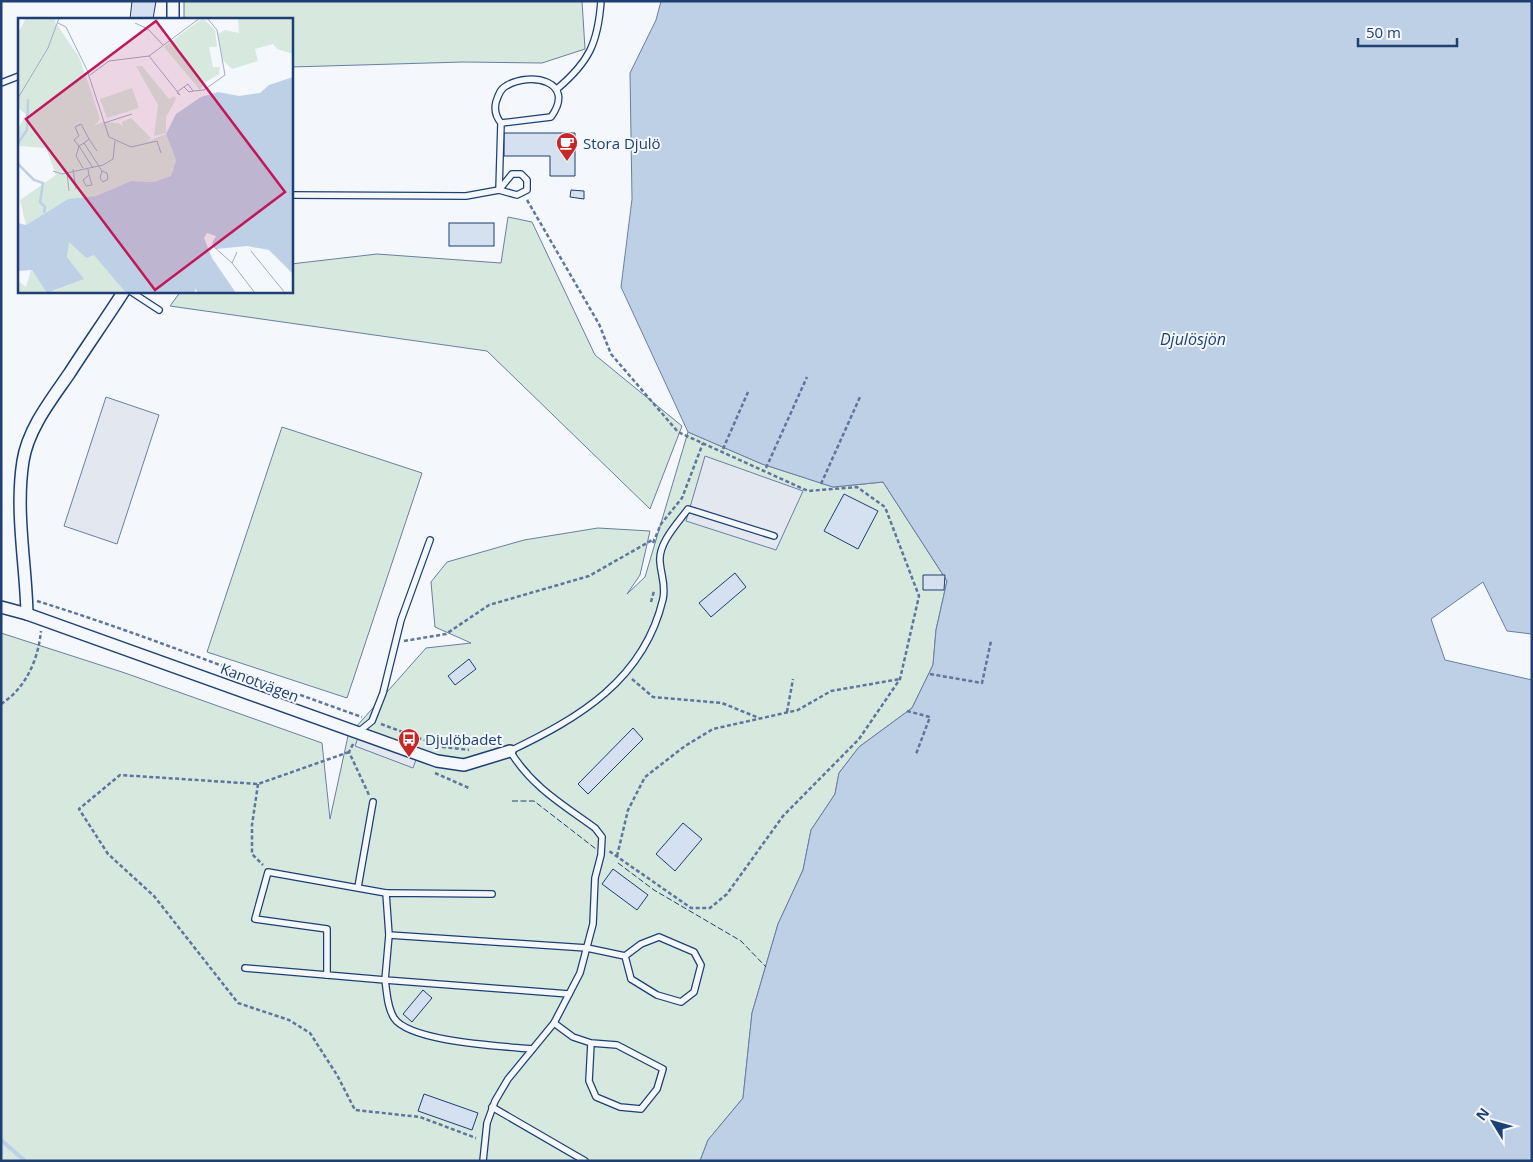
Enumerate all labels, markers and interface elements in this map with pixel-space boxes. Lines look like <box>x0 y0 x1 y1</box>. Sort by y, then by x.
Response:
scale bar <box>1358 15 1457 47</box>
inset map <box>18 18 292 292</box>
text: 50 m <box>1366 22 1401 42</box>
cafe icon: Stora Djulö <box>555 131 579 162</box>
place label: Stora Djulö <box>583 133 661 153</box>
water label: Djulösjön <box>1160 328 1226 350</box>
street label: Kanotvägen <box>218 658 302 706</box>
bus stop icon: Djulöbadet <box>397 727 421 758</box>
place label: Djulöbadet <box>425 729 502 749</box>
north arrow <box>1468 1097 1518 1147</box>
text: N <box>1471 1104 1493 1124</box>

